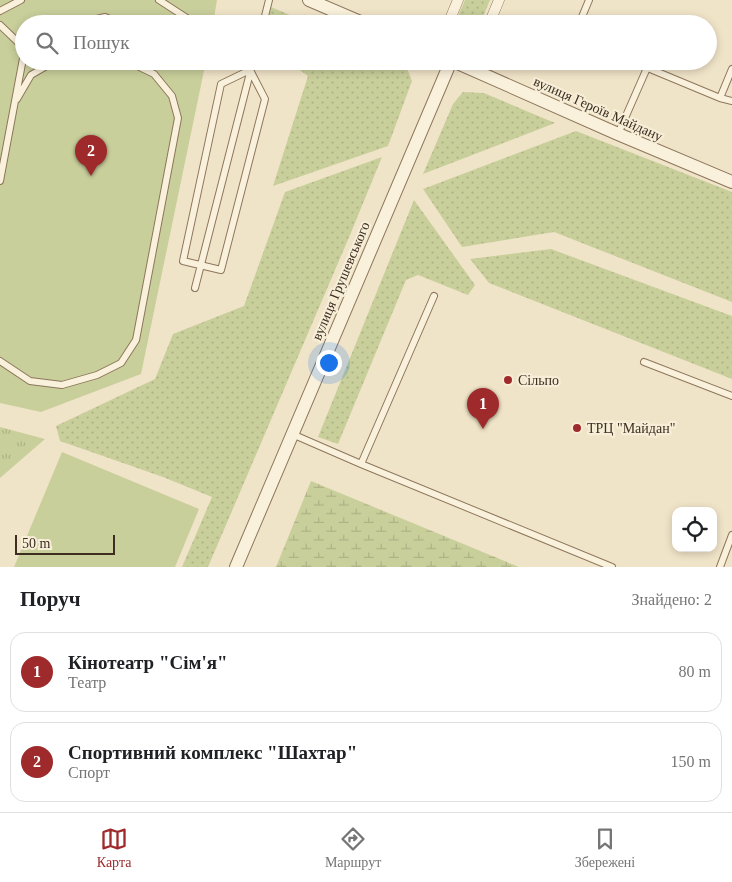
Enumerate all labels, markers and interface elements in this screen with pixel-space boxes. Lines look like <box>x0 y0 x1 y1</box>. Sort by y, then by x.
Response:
search box <box>15 15 717 70</box>
icon: search <box>33 29 61 57</box>
text: Пошук <box>73 32 130 53</box>
street label: вулиця Героїв Майдану <box>531 74 665 144</box>
pin: 2 <box>75 135 107 176</box>
street label: вулиця Грушевського <box>309 220 373 342</box>
your location <box>316 350 342 376</box>
place label: Сільпо <box>518 373 559 388</box>
marker: Сільпо <box>502 374 514 386</box>
pin: 1 <box>467 388 499 429</box>
place label: ТРЦ "Майдан" <box>587 421 675 436</box>
marker: ТРЦ "Майдан" <box>571 422 583 434</box>
map controls <box>672 507 717 552</box>
button: locate <box>672 507 717 552</box>
scale bar <box>15 532 115 555</box>
text: 50 m <box>22 536 50 551</box>
text: Поруч <box>20 587 81 611</box>
text: Знайдено: 2 <box>632 591 712 608</box>
text: Кінотеатр "Сім'я" <box>68 652 228 673</box>
text: 1 <box>33 663 41 680</box>
text: 80 m <box>679 663 711 680</box>
text: Театр <box>68 674 106 691</box>
text: Спортивний комплекс "Шахтар" <box>68 742 357 763</box>
text: 2 <box>33 753 41 770</box>
text: 150 m <box>671 753 711 770</box>
text: Спорт <box>68 764 110 781</box>
tab: Карта <box>97 825 131 871</box>
tab: Маршрут <box>325 825 381 871</box>
tab: Збережені <box>575 825 635 871</box>

